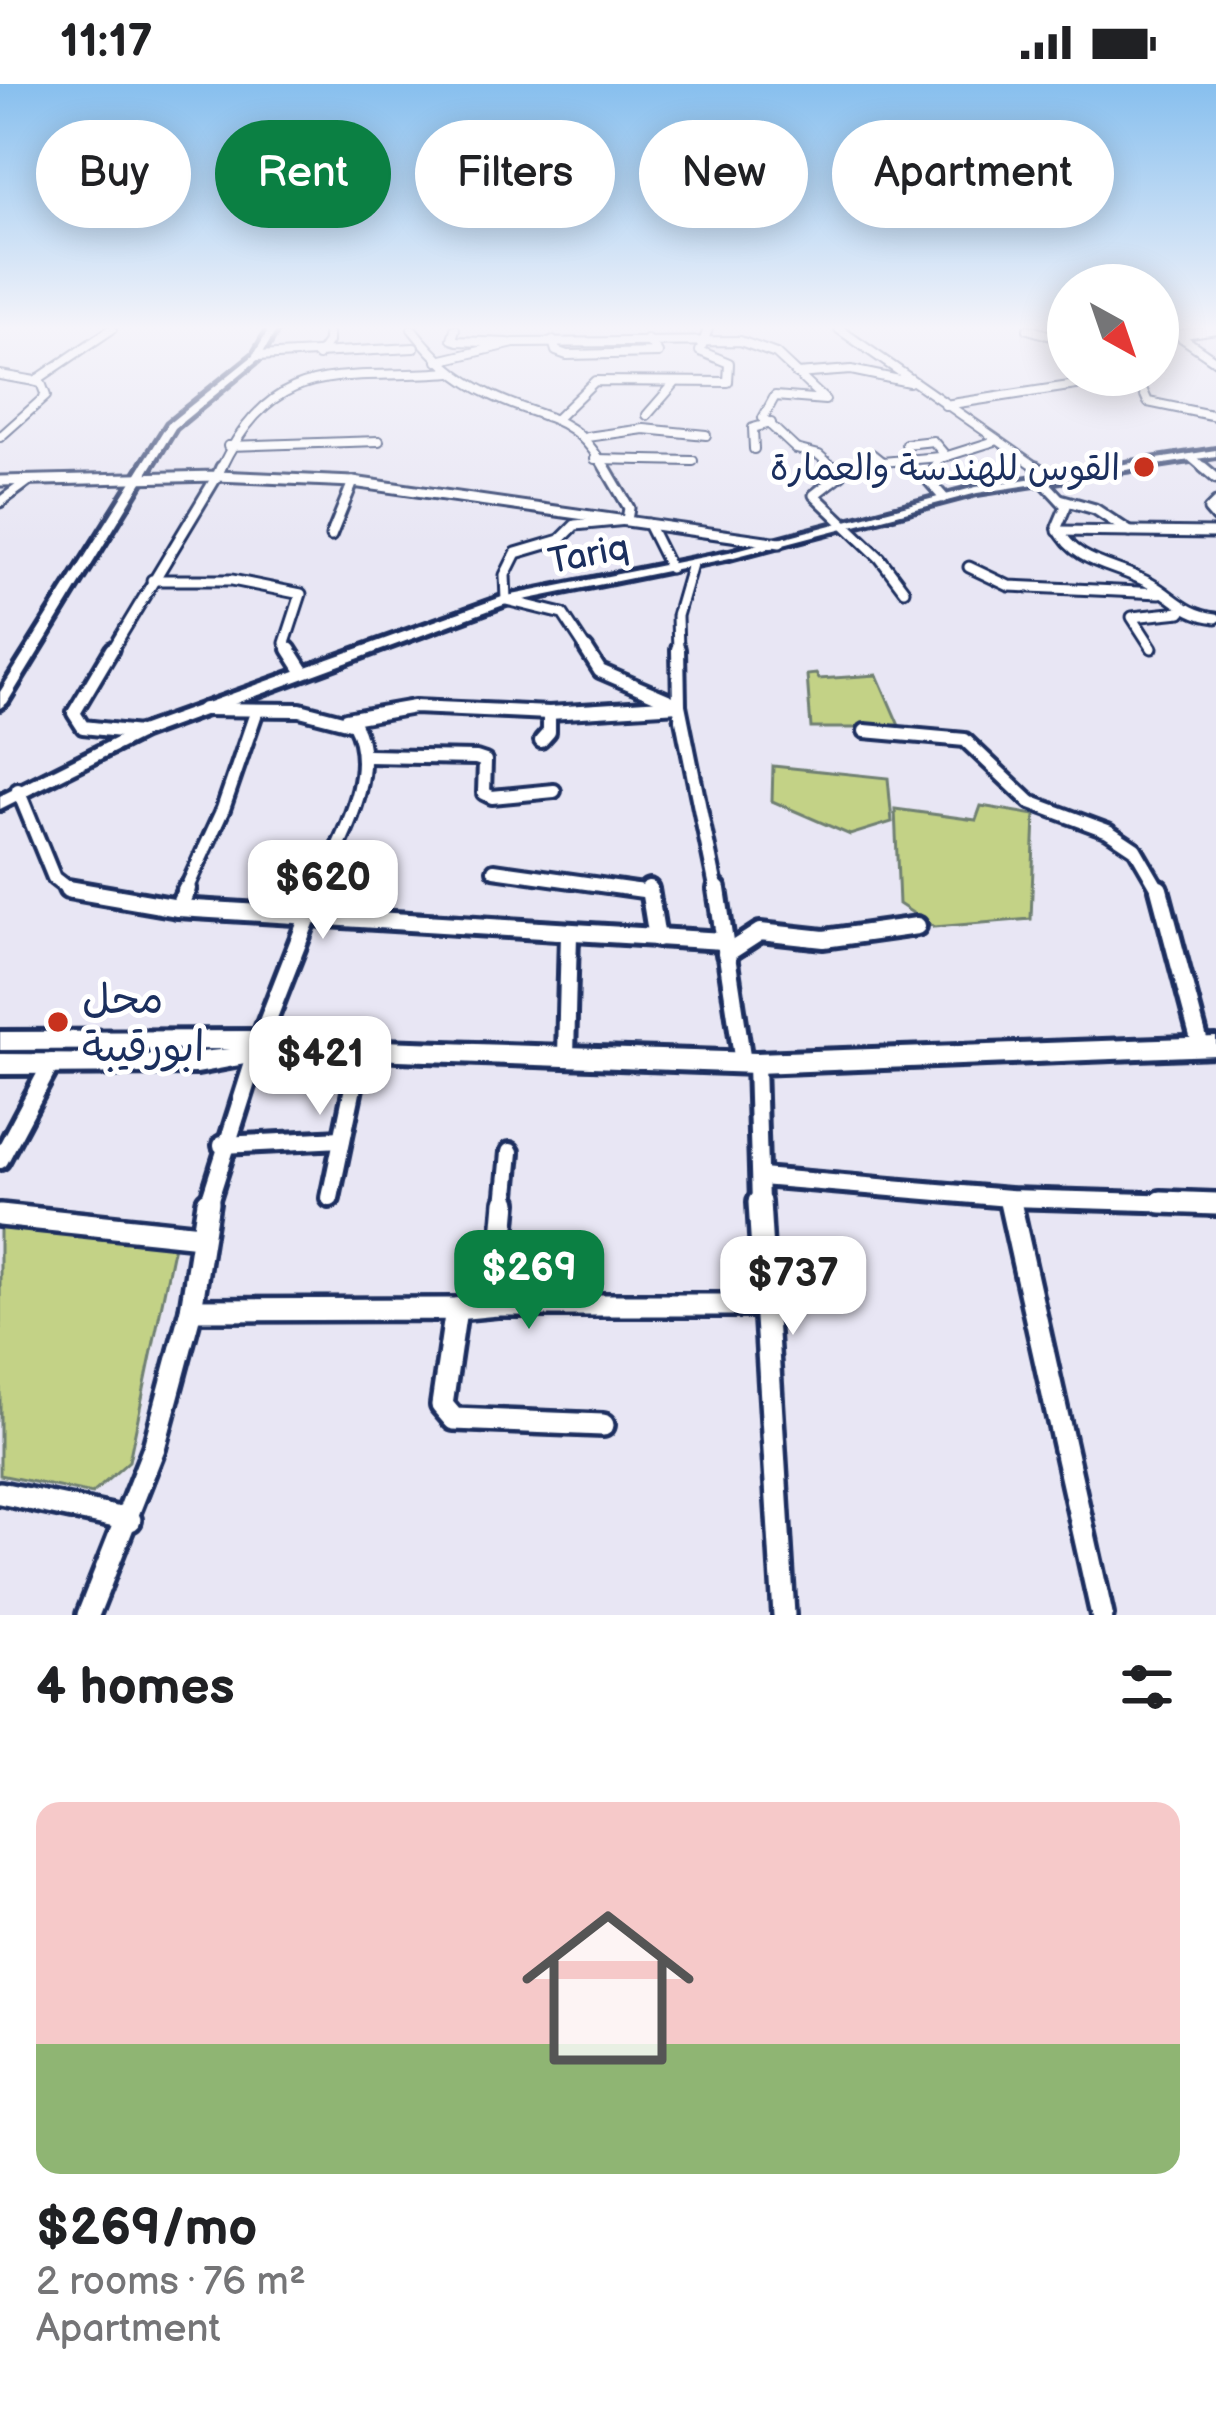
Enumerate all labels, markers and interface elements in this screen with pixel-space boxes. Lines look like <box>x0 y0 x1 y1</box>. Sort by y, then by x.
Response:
text: 11:17 <box>60 15 152 70</box>
chip: Buy <box>36 120 191 228</box>
chip: Rent <box>215 120 391 228</box>
chip: Filters <box>415 120 615 228</box>
chip: New <box>639 120 808 228</box>
chip: Apartment <box>832 120 1114 228</box>
north arrow <box>1047 264 1179 396</box>
map controls <box>1047 264 1179 396</box>
place label: القوس للهندسة والعمارة <box>770 448 1120 491</box>
marker: القوس للهندسة والعمارة <box>1131 454 1157 480</box>
street label: Tariq <box>545 527 632 584</box>
pin: $620 <box>252 840 394 942</box>
text: $620 <box>275 855 371 902</box>
place label: محل ابورقيبة <box>82 975 205 1074</box>
marker: محل ابورقيبة <box>45 1009 71 1035</box>
pin: $421 <box>249 1016 391 1118</box>
text: $421 <box>276 1031 364 1078</box>
pin: $269 <box>458 1230 600 1332</box>
pin: $737 <box>722 1236 864 1338</box>
text: $269 <box>481 1245 577 1292</box>
text: $737 <box>747 1251 839 1298</box>
icon: filters <box>1114 1654 1180 1720</box>
text: 4 homes <box>36 1657 235 1718</box>
icon: home <box>500 1880 716 2096</box>
text: $269/mo <box>36 2198 257 2259</box>
text: 2 rooms · 76 m² <box>36 2259 306 2306</box>
text: Apartment <box>36 2306 220 2353</box>

